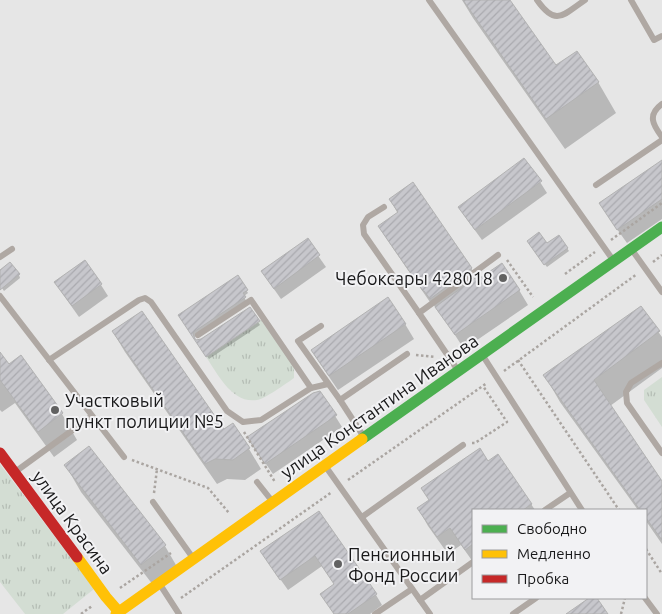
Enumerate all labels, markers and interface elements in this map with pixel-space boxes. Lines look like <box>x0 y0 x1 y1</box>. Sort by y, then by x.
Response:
place label: Чебоксары 428018 <box>335 268 493 288</box>
marker: Чебоксары 428018 <box>497 272 509 284</box>
street label: улица Константина Иванова <box>276 330 482 482</box>
place label: Участковый пункт полиции №5 <box>65 390 224 431</box>
marker: Участковый пункт полиции №5 <box>49 404 61 416</box>
street label: улица Красина <box>29 466 117 578</box>
legend <box>472 509 647 599</box>
text: Свободно <box>517 520 587 537</box>
place label: Пенсионный Фонд России <box>348 544 458 585</box>
text: Медленно <box>517 545 591 562</box>
marker: Пенсионный Фонд России <box>332 558 344 570</box>
text: Пробка <box>517 570 569 587</box>

